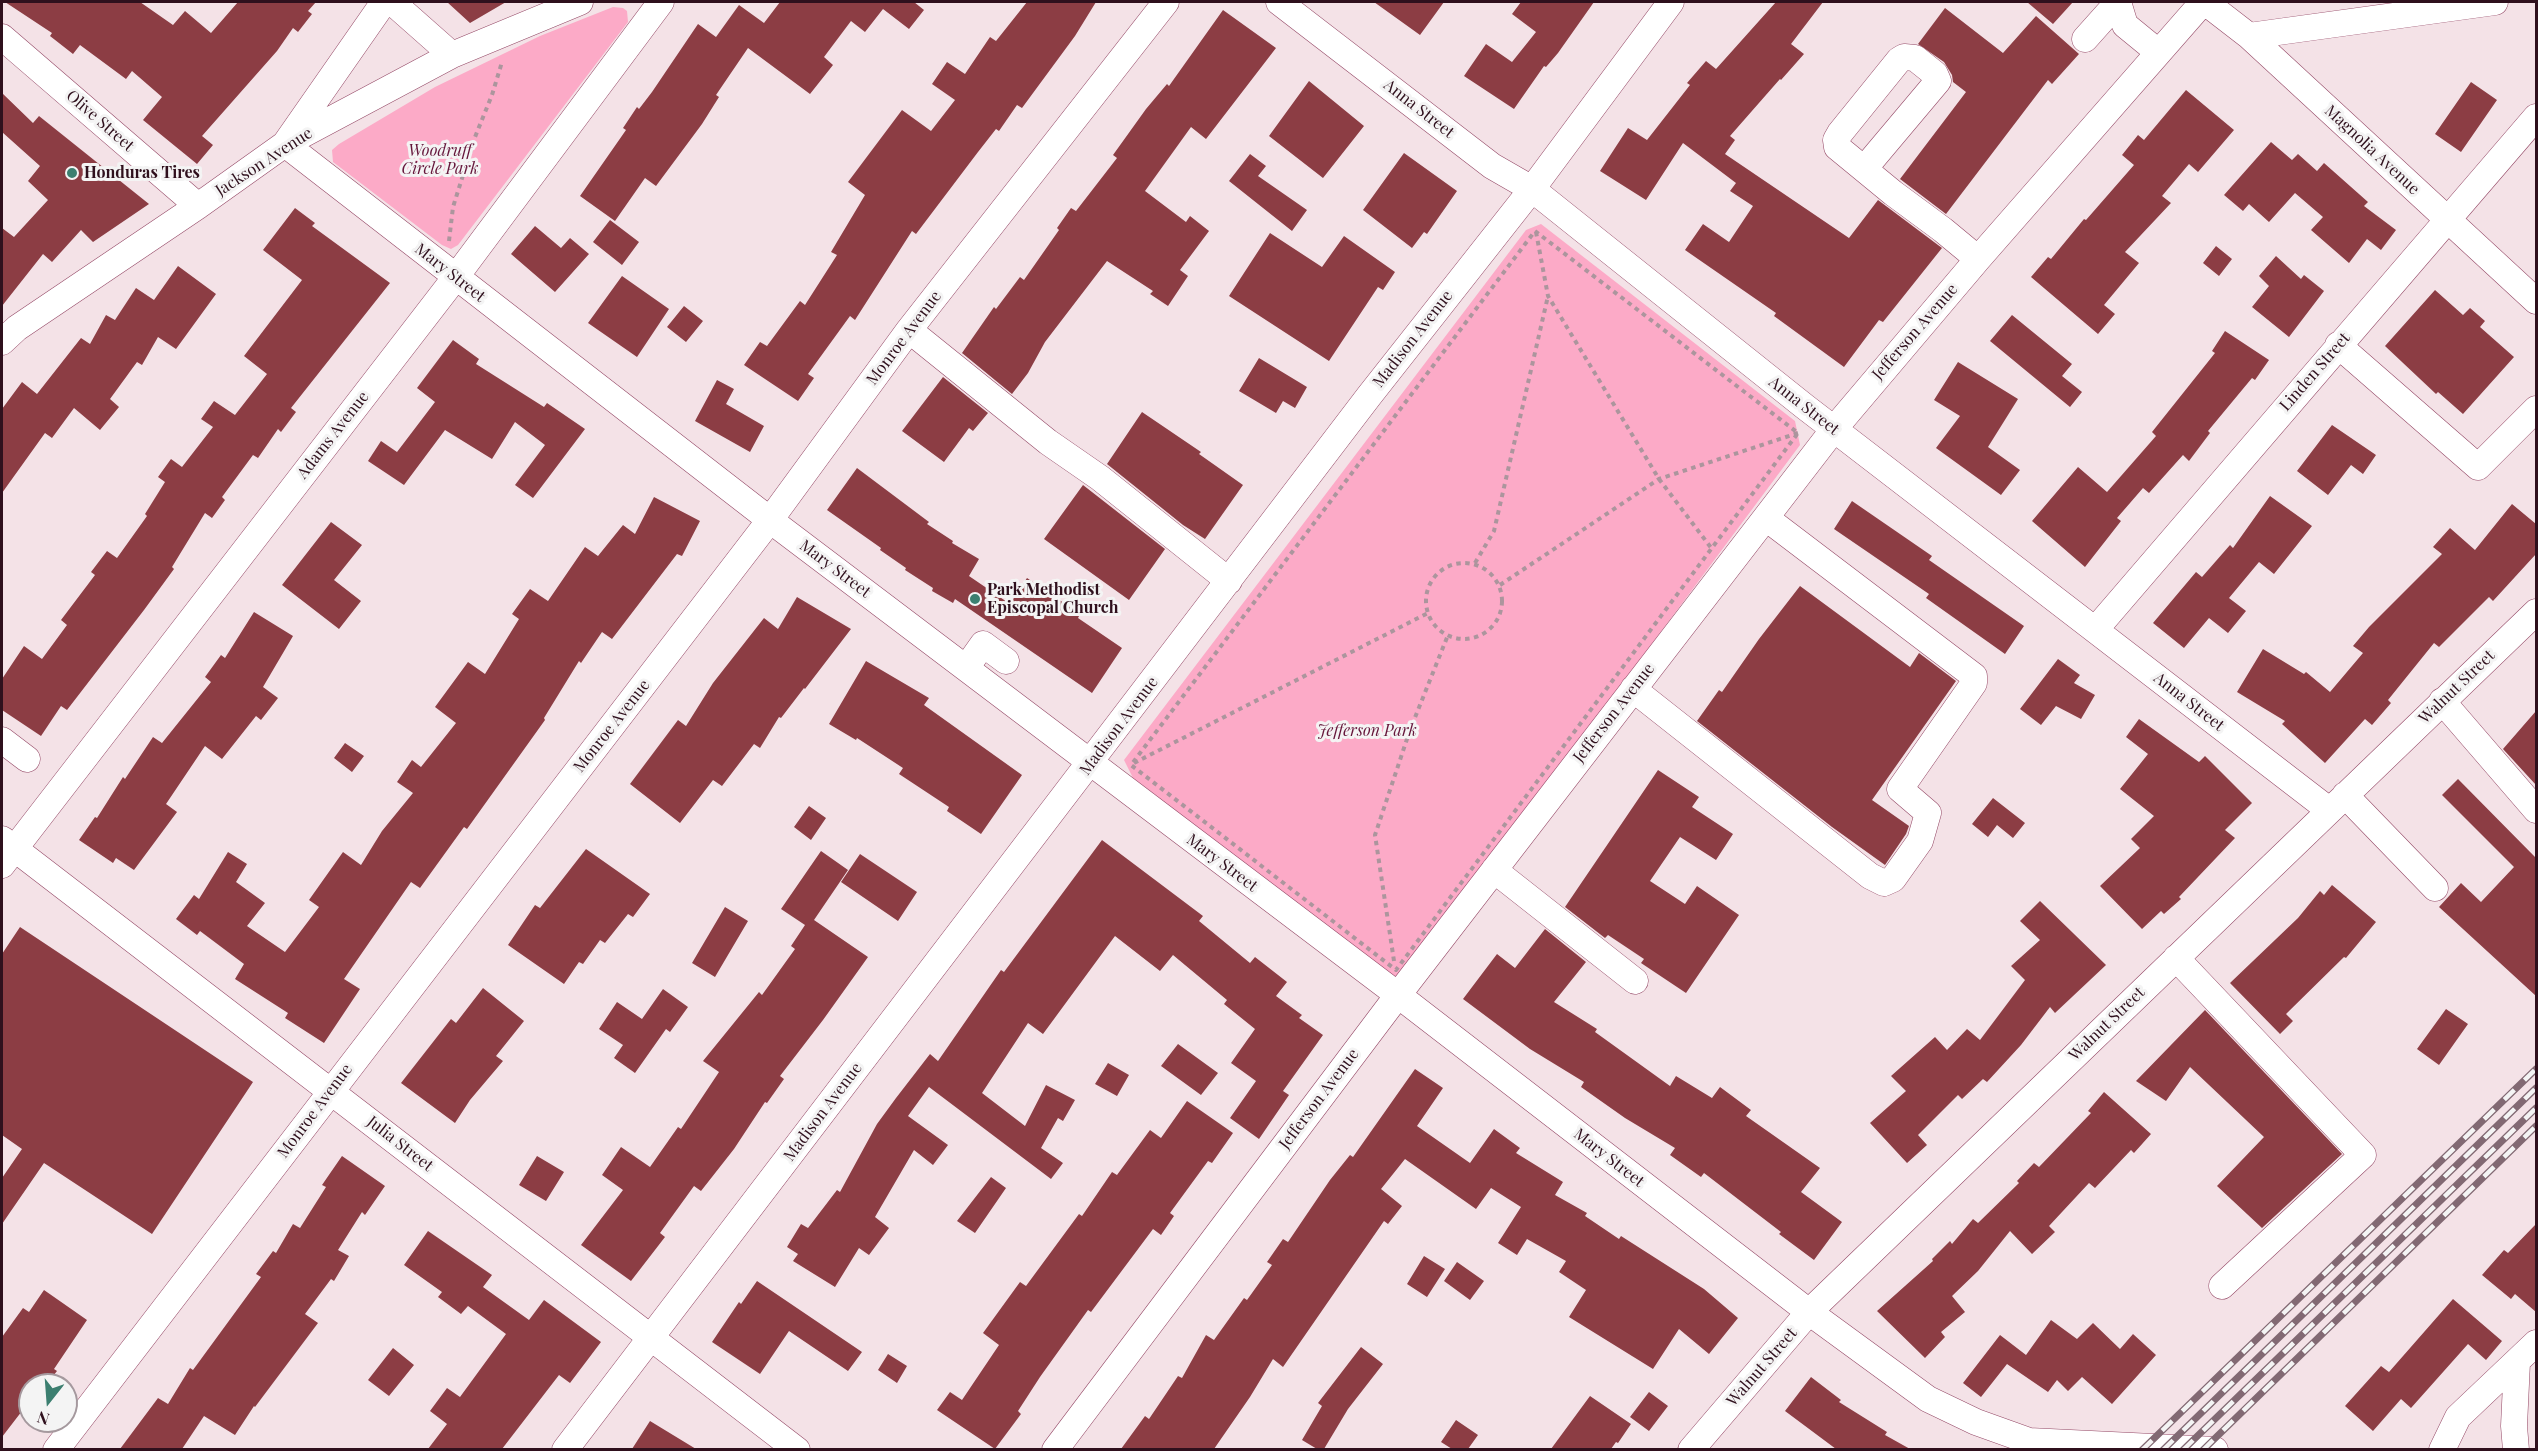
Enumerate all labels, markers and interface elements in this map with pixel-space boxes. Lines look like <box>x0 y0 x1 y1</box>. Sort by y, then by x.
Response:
street label: Anna Street <box>1380 76 1458 142</box>
street label: Olive Street <box>62 86 138 156</box>
street label: Magnolia Avenue <box>2321 101 2423 199</box>
street label: Jackson Avenue <box>212 124 316 200</box>
park label: Woodruff Circle Park <box>402 141 478 179</box>
place label: Honduras Tires <box>84 163 200 183</box>
marker: Honduras Tires <box>65 166 79 180</box>
street label: Mary Street <box>411 240 489 306</box>
street label: Jefferson Avenue <box>1868 280 1962 384</box>
street label: Monroe Avenue <box>863 287 945 389</box>
street label: Madison Avenue <box>1369 287 1457 391</box>
street label: Linden Street <box>2276 329 2354 415</box>
street label: Anna Street <box>1765 373 1843 439</box>
street label: Adams Avenue <box>293 388 373 482</box>
street label: Mary Street <box>796 536 874 602</box>
place label: Park Methodist Episcopal Church <box>987 580 1118 618</box>
marker: Park Methodist Episcopal Church <box>968 592 982 606</box>
street label: Walnut Street <box>2415 646 2499 728</box>
street label: Jefferson Avenue <box>1569 660 1659 766</box>
street label: Anna Street <box>2150 669 2228 735</box>
street label: Madison Avenue <box>1076 673 1162 779</box>
street label: Monroe Avenue <box>570 676 654 776</box>
park label: Jefferson Park <box>1317 721 1417 741</box>
street label: Mary Street <box>1183 830 1261 896</box>
street label: Walnut Street <box>2065 983 2149 1065</box>
street label: Jefferson Avenue <box>1275 1045 1363 1153</box>
street label: Madison Avenue <box>780 1059 866 1165</box>
street label: Monroe Avenue <box>274 1060 356 1162</box>
street label: Julia Street <box>363 1112 437 1176</box>
street label: Mary Street <box>1570 1125 1648 1191</box>
street label: Walnut Street <box>1723 1324 1801 1410</box>
north arrow <box>18 1373 78 1433</box>
text: N <box>35 1407 52 1431</box>

